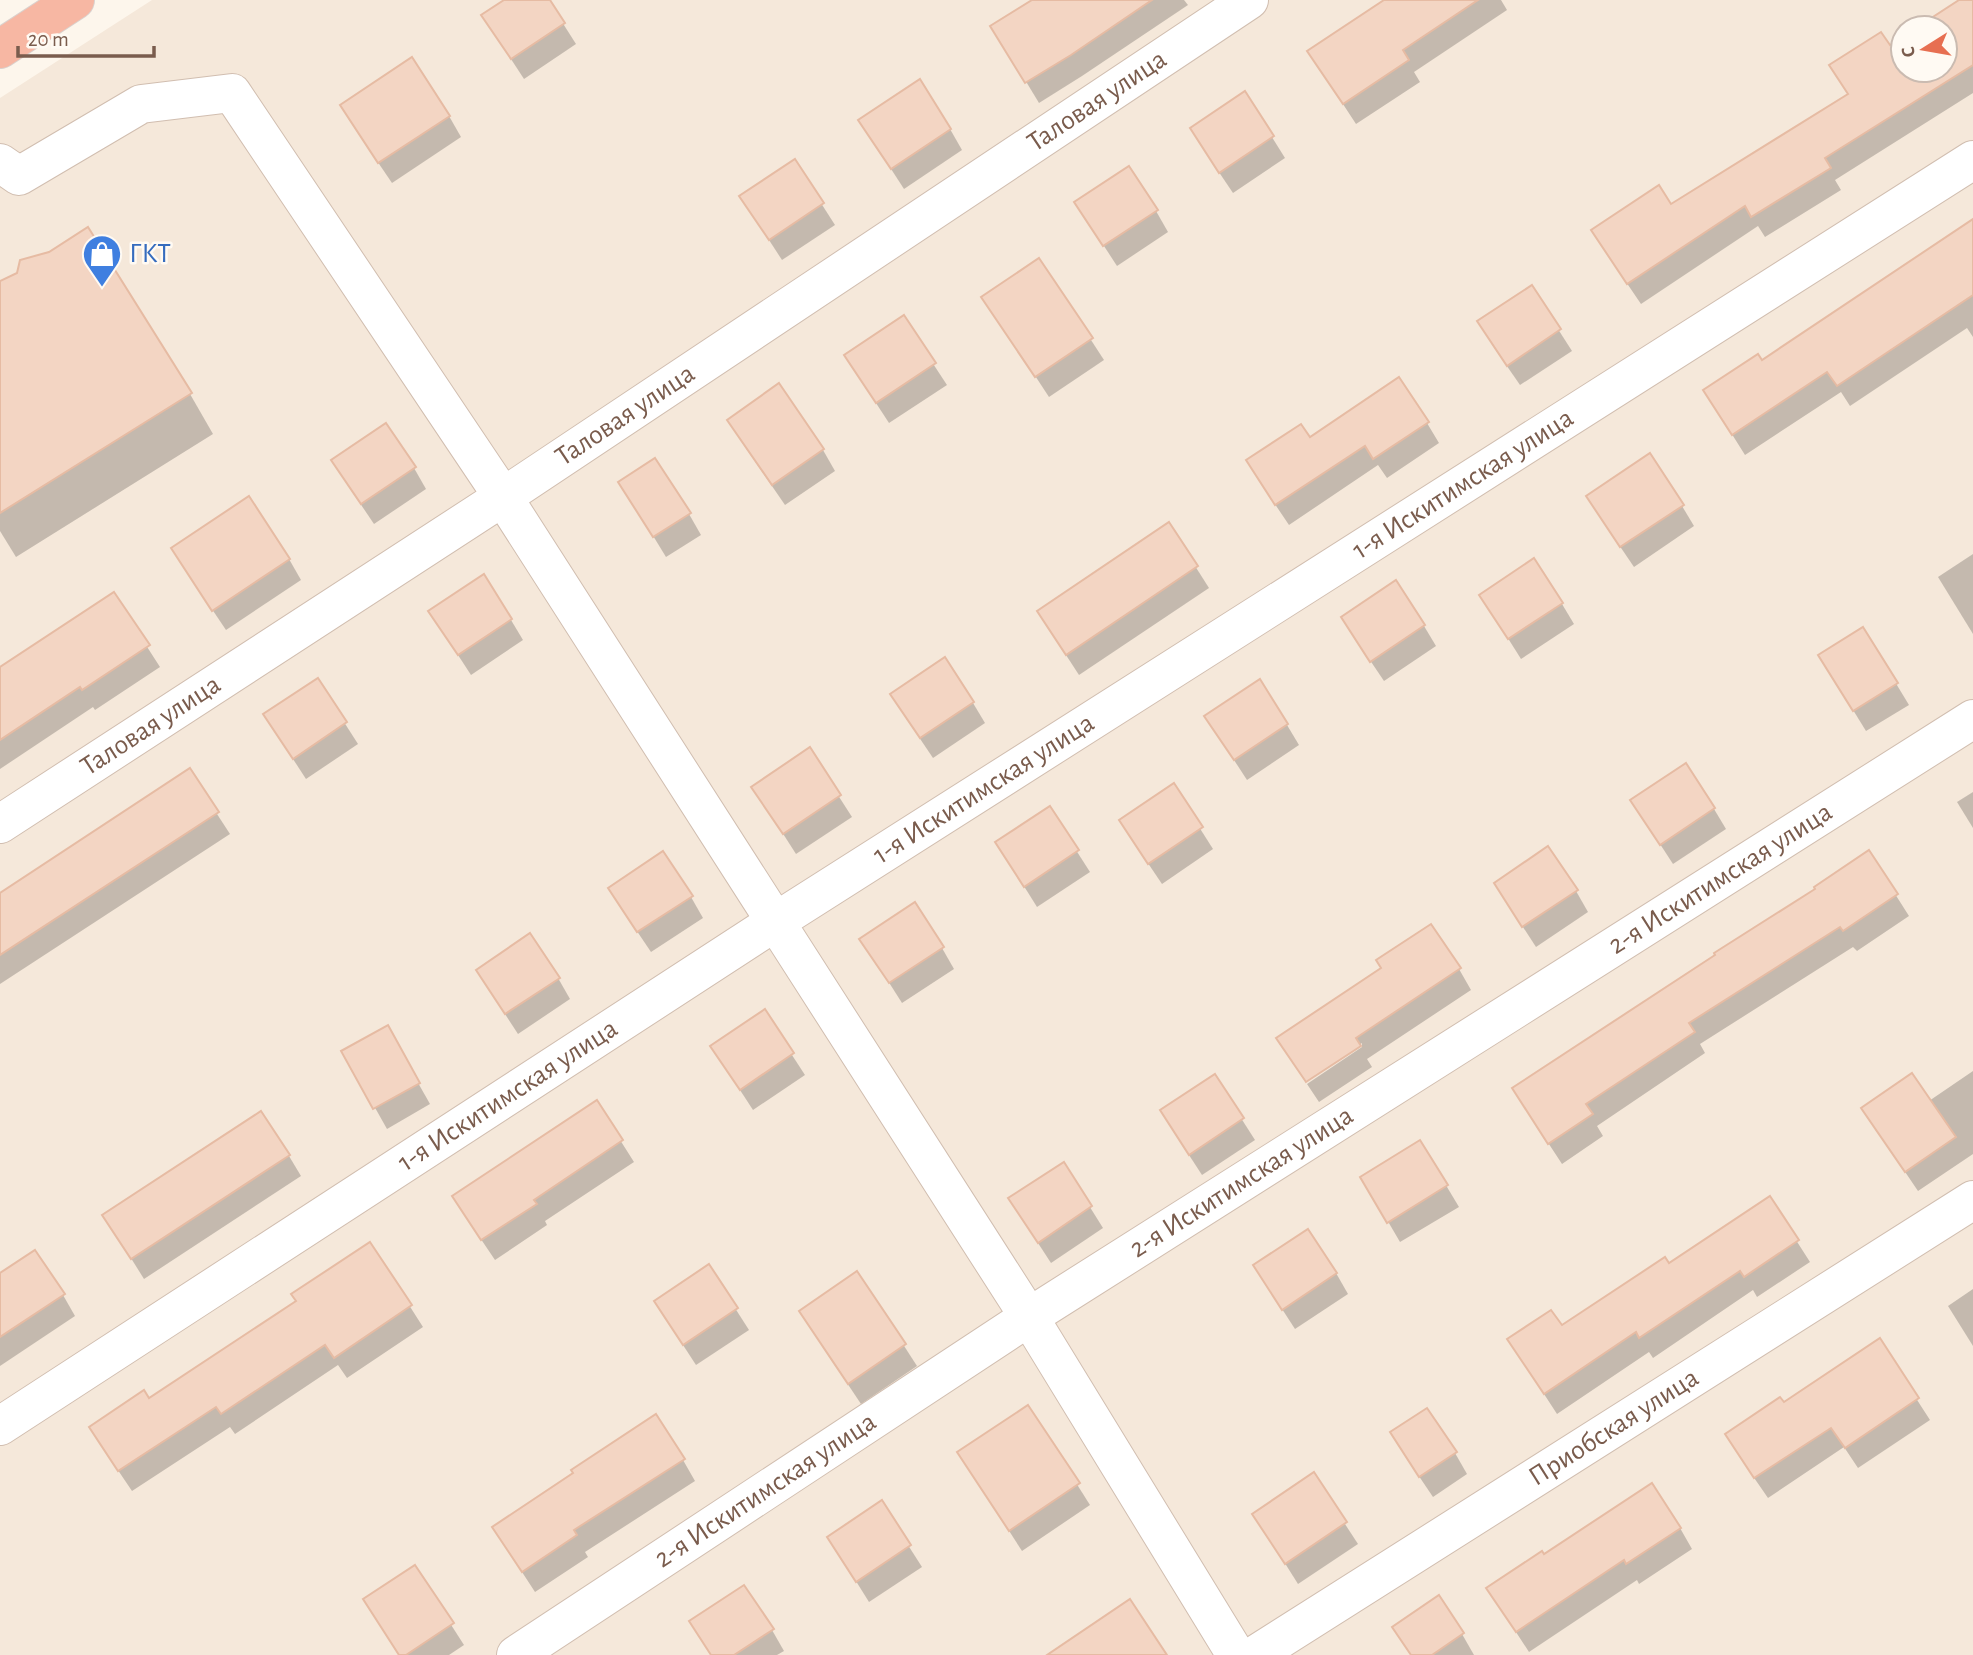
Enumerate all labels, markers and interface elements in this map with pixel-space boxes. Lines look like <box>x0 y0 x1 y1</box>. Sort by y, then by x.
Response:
scale bar <box>18 14 154 58</box>
north arrow <box>1889 14 1959 84</box>
text: 20 m <box>28 29 69 50</box>
street label: Таловая улица <box>1023 45 1172 157</box>
text: С <box>1898 45 1919 59</box>
shop icon: ГКТ <box>81 233 123 288</box>
place label: ГКТ <box>129 240 171 268</box>
street label: Таловая улица <box>551 359 700 472</box>
street label: 1-я Искитимская улица <box>1348 404 1579 565</box>
street label: Таловая улица <box>76 670 226 781</box>
street label: 1-я Искитимская улица <box>869 709 1099 870</box>
street label: 2-я Искитимская улица <box>1604 798 1837 960</box>
street label: 1-я Искитимская улица <box>393 1014 623 1177</box>
street label: 2-я Искитимская улица <box>1125 1101 1358 1263</box>
street label: Приобская улица <box>1524 1363 1704 1492</box>
street label: 2-я Искитимская улица <box>650 1408 882 1573</box>

